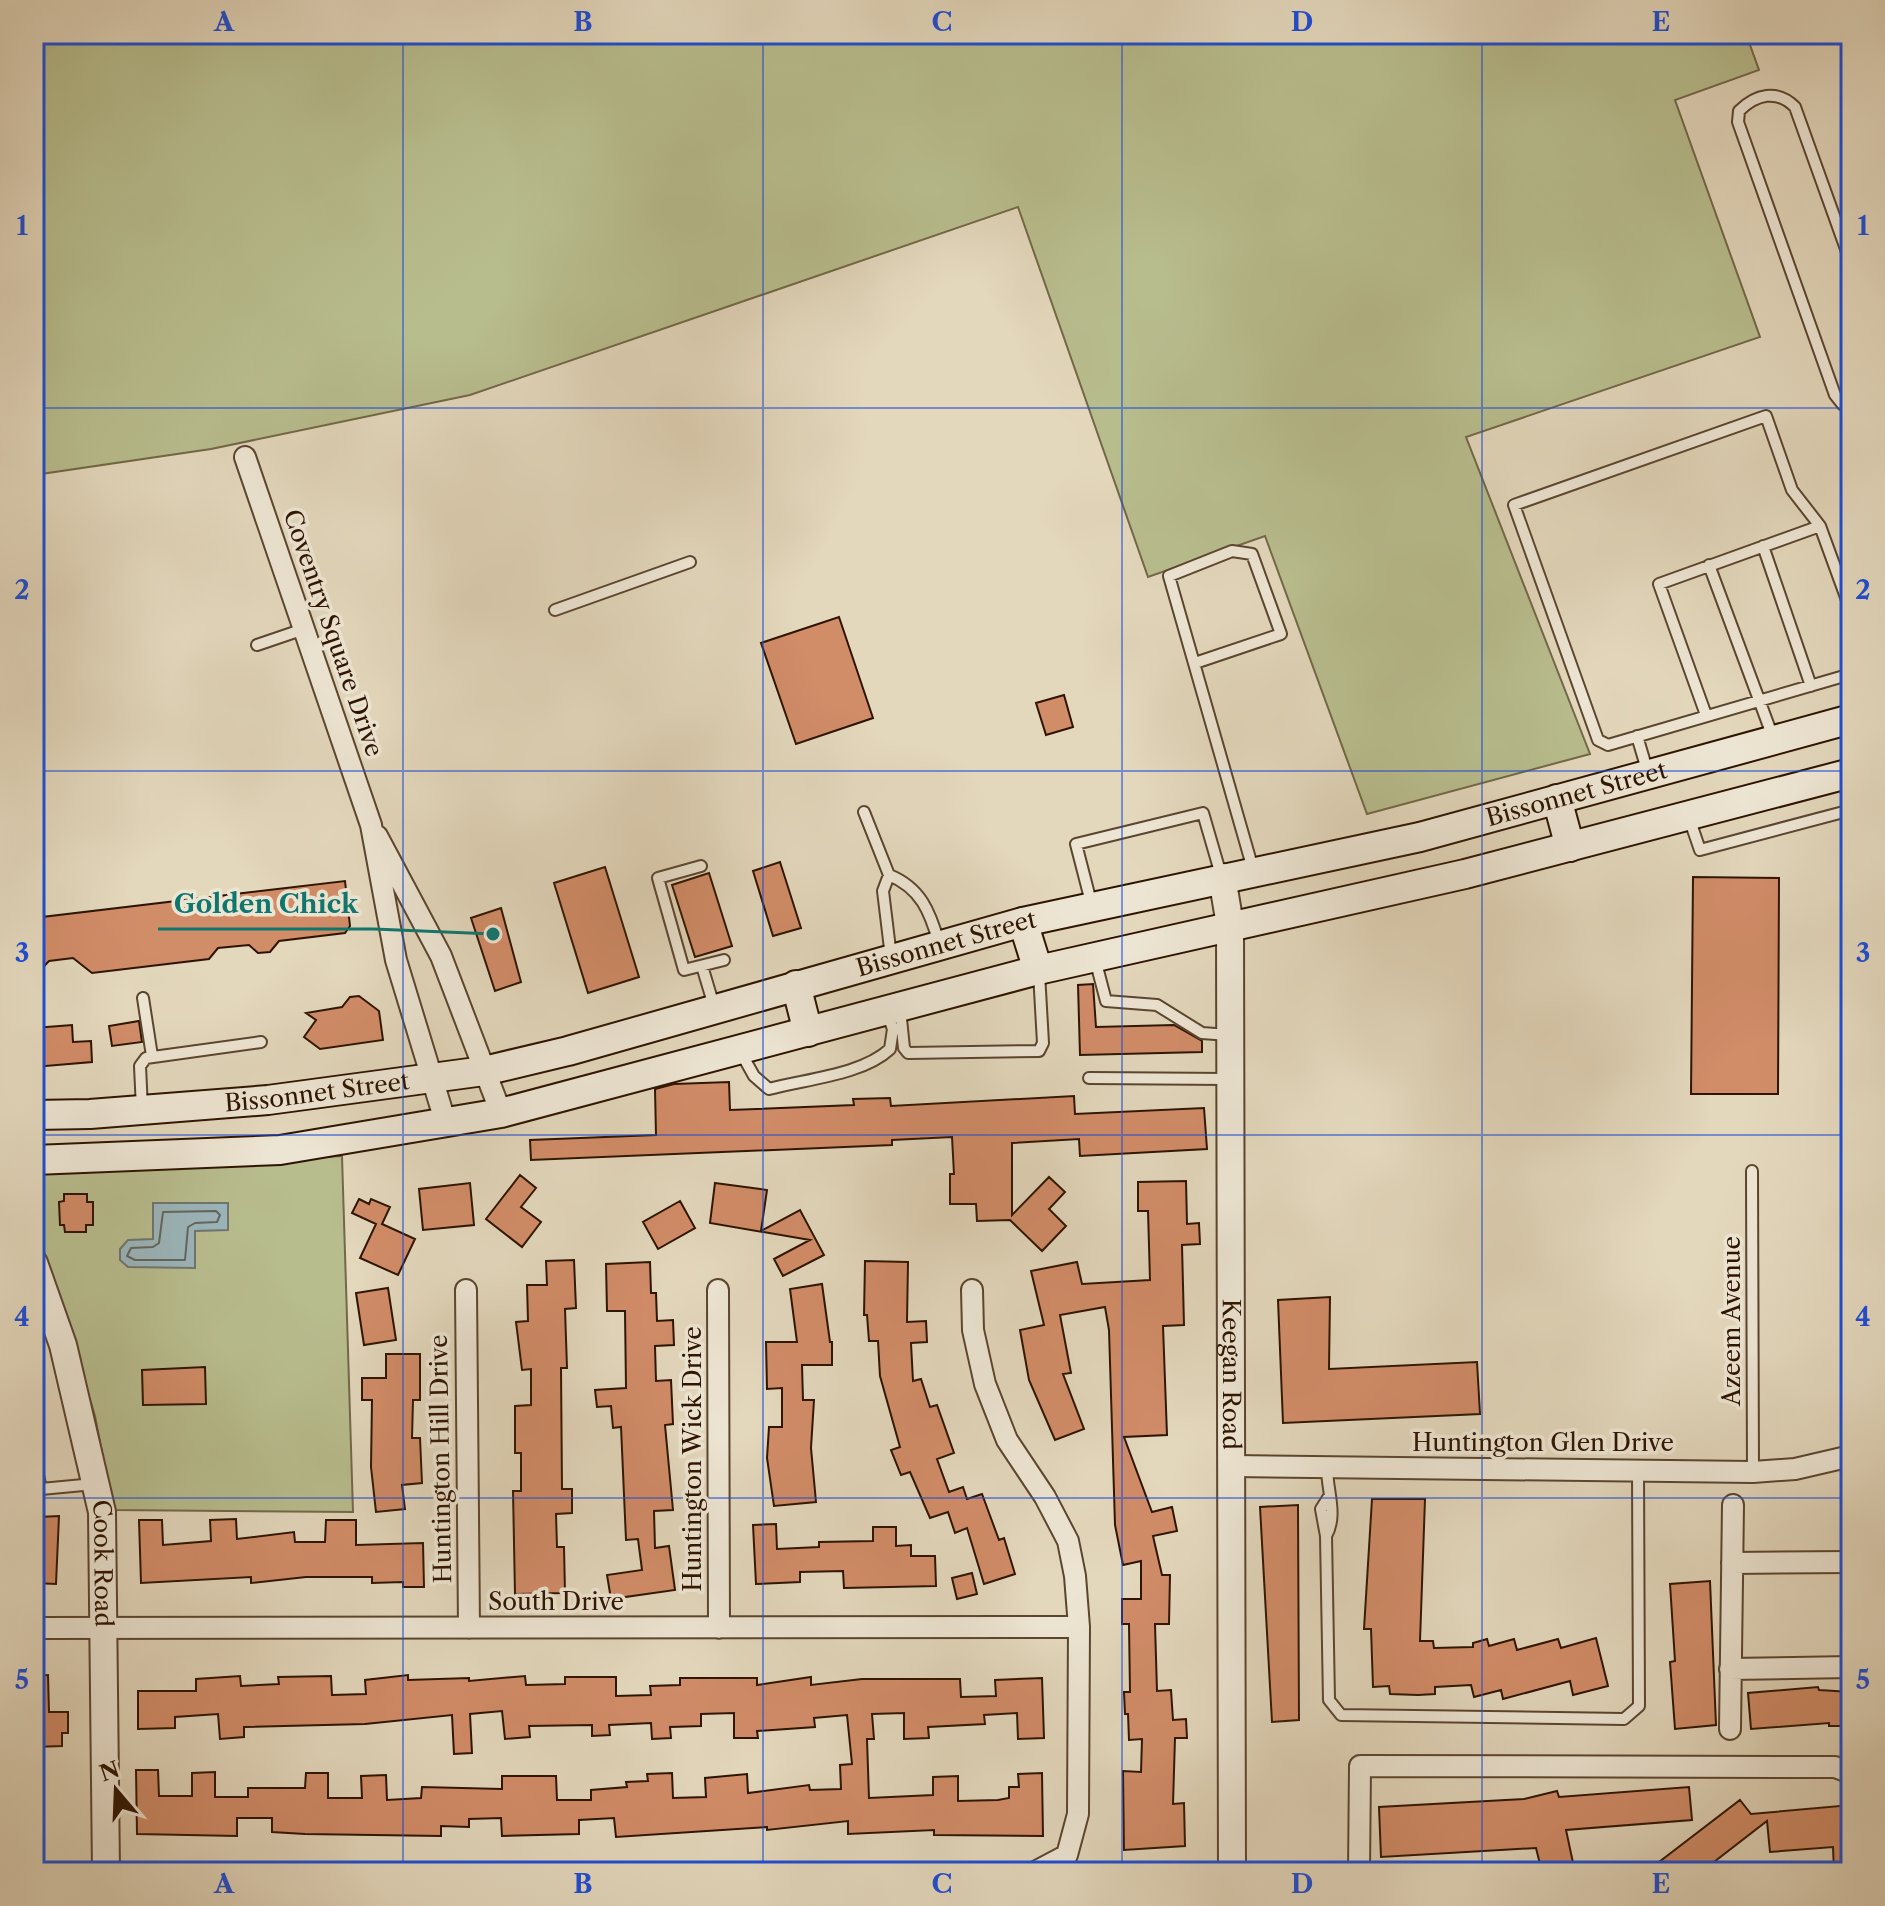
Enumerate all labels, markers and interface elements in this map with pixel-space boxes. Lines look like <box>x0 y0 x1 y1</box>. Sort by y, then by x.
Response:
text: A <box>213 6 235 38</box>
text: B <box>573 6 593 38</box>
text: C <box>932 6 952 38</box>
text: D <box>1291 6 1313 38</box>
text: E <box>1652 6 1670 38</box>
text: 1 <box>16 210 28 242</box>
text: 1 <box>1857 210 1869 242</box>
street label: Coventry Square Drive <box>278 506 389 760</box>
text: 2 <box>14 574 30 606</box>
text: 2 <box>1855 574 1871 606</box>
street label: Bissonnet Street <box>1483 755 1670 832</box>
callout: Golden Chick <box>158 879 374 929</box>
text: Golden Chick <box>174 888 359 920</box>
street label: Bissonnet Street <box>853 904 1039 983</box>
text: 3 <box>15 937 29 969</box>
text: 3 <box>1856 937 1870 969</box>
street label: Bissonnet Street <box>223 1066 412 1117</box>
street label: Azeem Avenue <box>1717 1236 1746 1407</box>
street label: Keegan Road <box>1217 1299 1246 1450</box>
text: 4 <box>14 1301 30 1333</box>
text: 4 <box>1855 1301 1871 1333</box>
street label: Huntington Wick Drive <box>678 1326 707 1592</box>
street label: Huntington Hill Drive <box>424 1334 457 1584</box>
street label: Huntington Glen Drive <box>1412 1428 1674 1457</box>
street label: Cook Road <box>86 1497 118 1628</box>
street label: South Drive <box>488 1587 624 1616</box>
text: 5 <box>15 1664 29 1696</box>
text: 5 <box>1856 1664 1870 1696</box>
north arrow <box>76 1750 156 1830</box>
text: N <box>96 1756 123 1787</box>
text: A <box>213 1868 235 1900</box>
text: B <box>573 1868 593 1900</box>
text: C <box>932 1868 952 1900</box>
text: D <box>1291 1868 1313 1900</box>
text: E <box>1652 1868 1670 1900</box>

